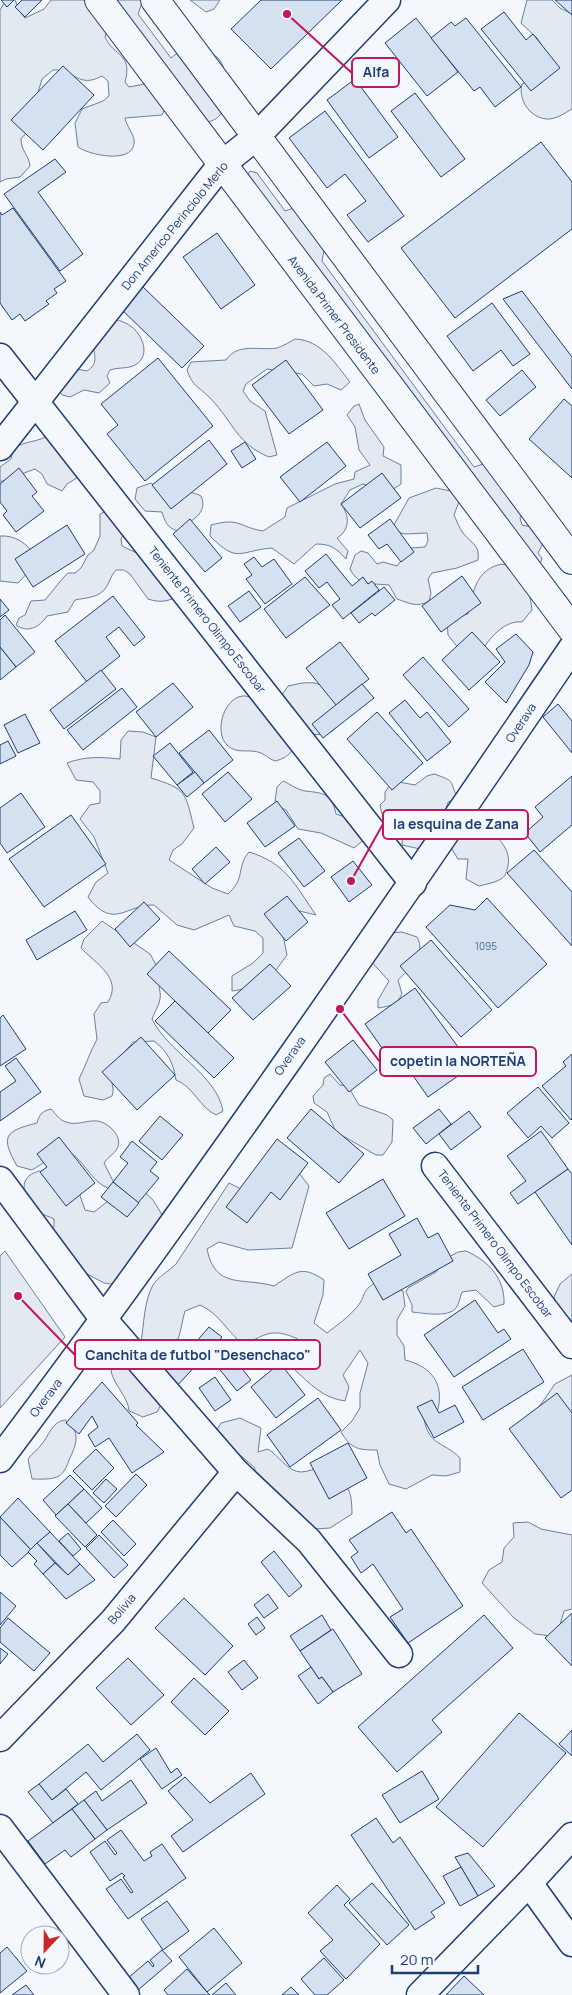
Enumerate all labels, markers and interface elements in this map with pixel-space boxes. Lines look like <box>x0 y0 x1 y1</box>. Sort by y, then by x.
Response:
callout: Alfa <box>352 58 399 87</box>
text: Alfa <box>363 62 389 81</box>
street label: Don Americo Perinciolo Merlo <box>117 158 232 294</box>
street label: Avenida Primer Presidente <box>284 252 385 377</box>
street label: Teniente Primero Olimpo Escobar <box>145 543 271 697</box>
street label: Overava <box>501 700 540 746</box>
callout: la esquina de Zana <box>383 810 528 839</box>
text: la esquina de Zana <box>393 814 519 833</box>
house number: 1095 <box>475 939 497 953</box>
street label: Overava <box>270 1033 309 1079</box>
callout: copetin la NORTEÑA <box>380 1047 536 1076</box>
text: copetin la NORTEÑA <box>390 1051 527 1070</box>
street label: Teniente Primero Olimpo Escobar <box>434 1166 557 1322</box>
callout: Canchita de futbol "Desenchaco" <box>75 1340 320 1369</box>
text: Canchita de futbol "Desenchaco" <box>85 1345 311 1364</box>
street label: Overava <box>25 1375 66 1421</box>
street label: Bolivia <box>104 1590 140 1628</box>
north arrow <box>20 1925 70 1975</box>
scale bar <box>392 1942 478 1974</box>
text: 20 m <box>400 1949 433 1970</box>
text: N <box>32 1952 48 1973</box>

